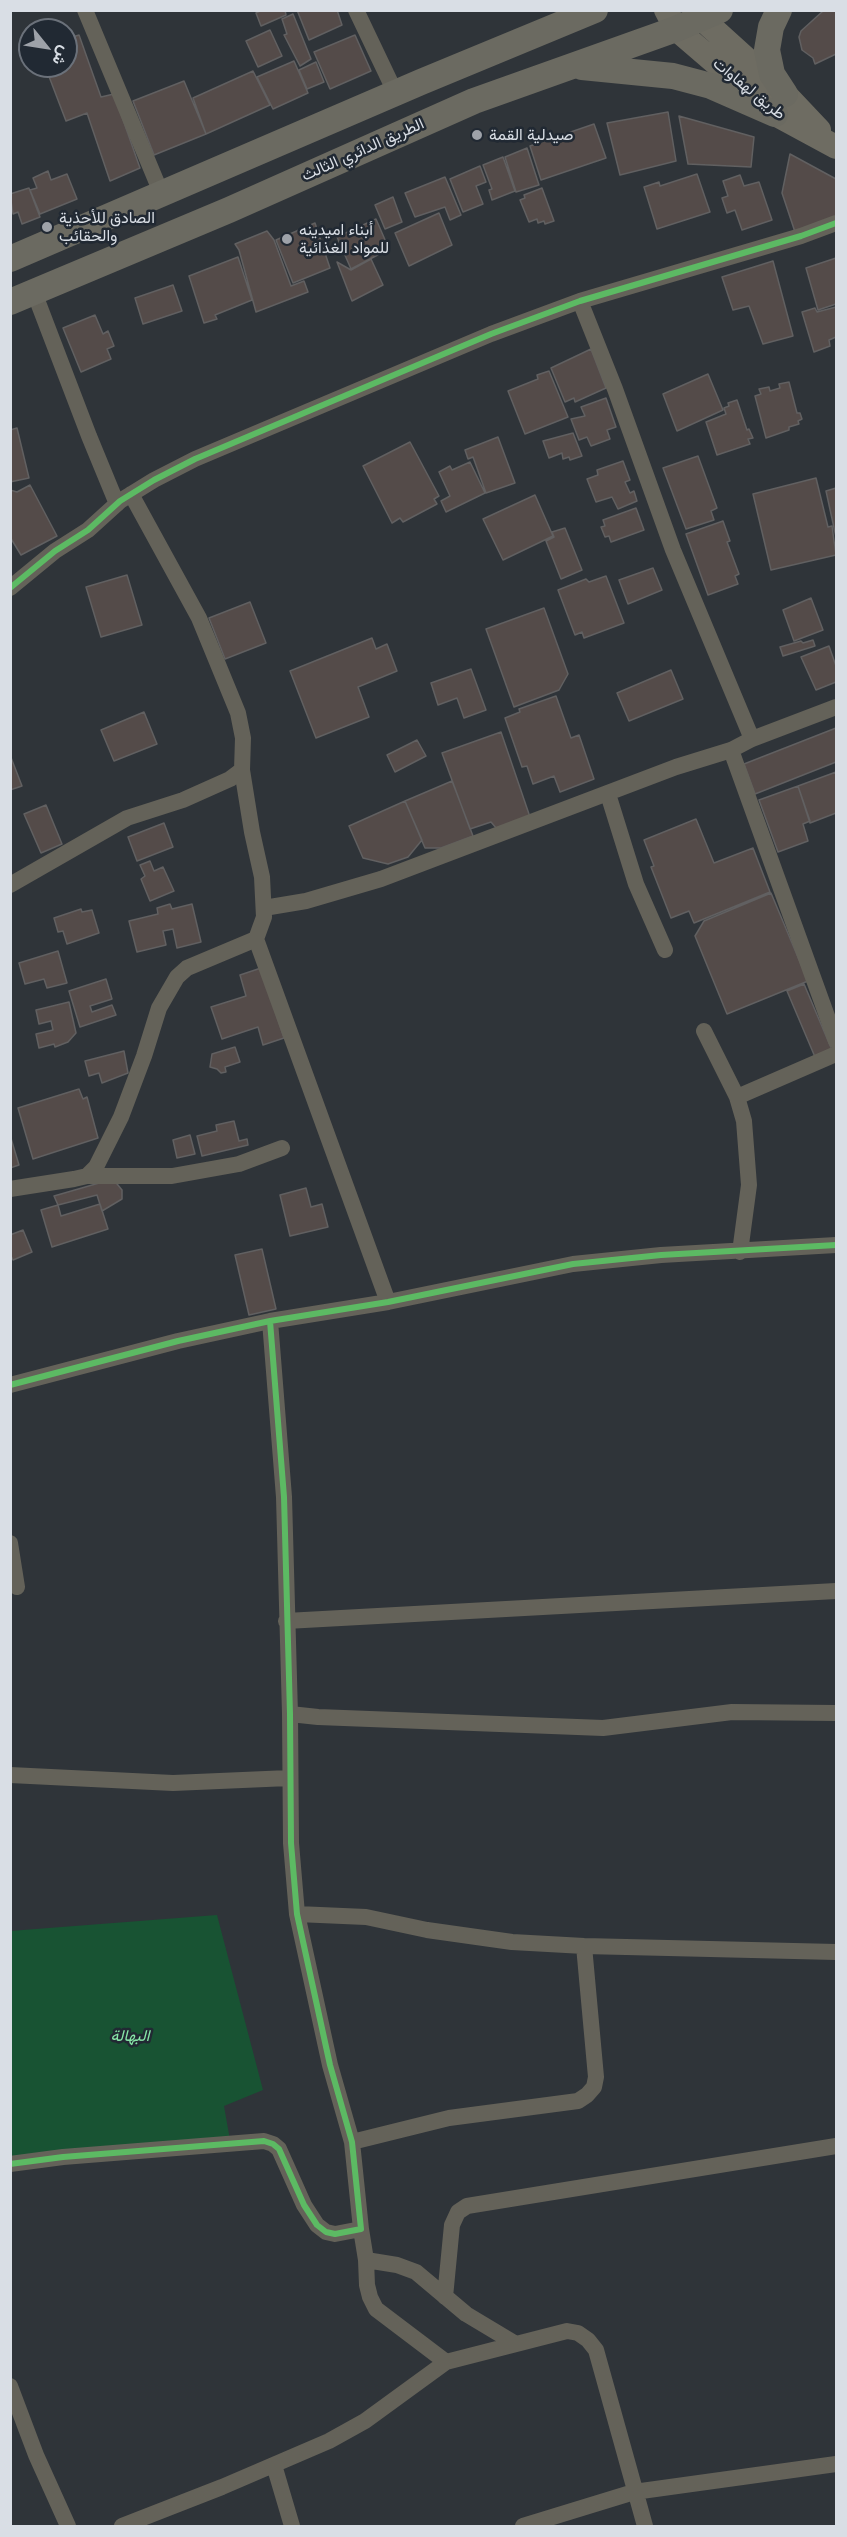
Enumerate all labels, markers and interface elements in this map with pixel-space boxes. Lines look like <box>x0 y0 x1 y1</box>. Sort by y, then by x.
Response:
north arrow <box>18 18 78 78</box>
text: ش <box>48 42 76 70</box>
street label: طريق لهفاوات <box>709 54 789 124</box>
street label: الطريق الدائري الثالث <box>299 114 427 186</box>
place label: صيدلية القمة <box>489 125 573 145</box>
marker: صيدلية القمة <box>470 128 484 142</box>
place label: الصادق للأحذية والحقائب <box>59 208 155 246</box>
marker: الصادق للأحذية والحقائب <box>40 220 54 234</box>
place label: أبناء اميدينه للمواد الغذائية <box>299 220 389 258</box>
marker: أبناء اميدينه للمواد الغذائية <box>280 232 294 246</box>
park label: البهالة <box>111 2026 149 2046</box>

